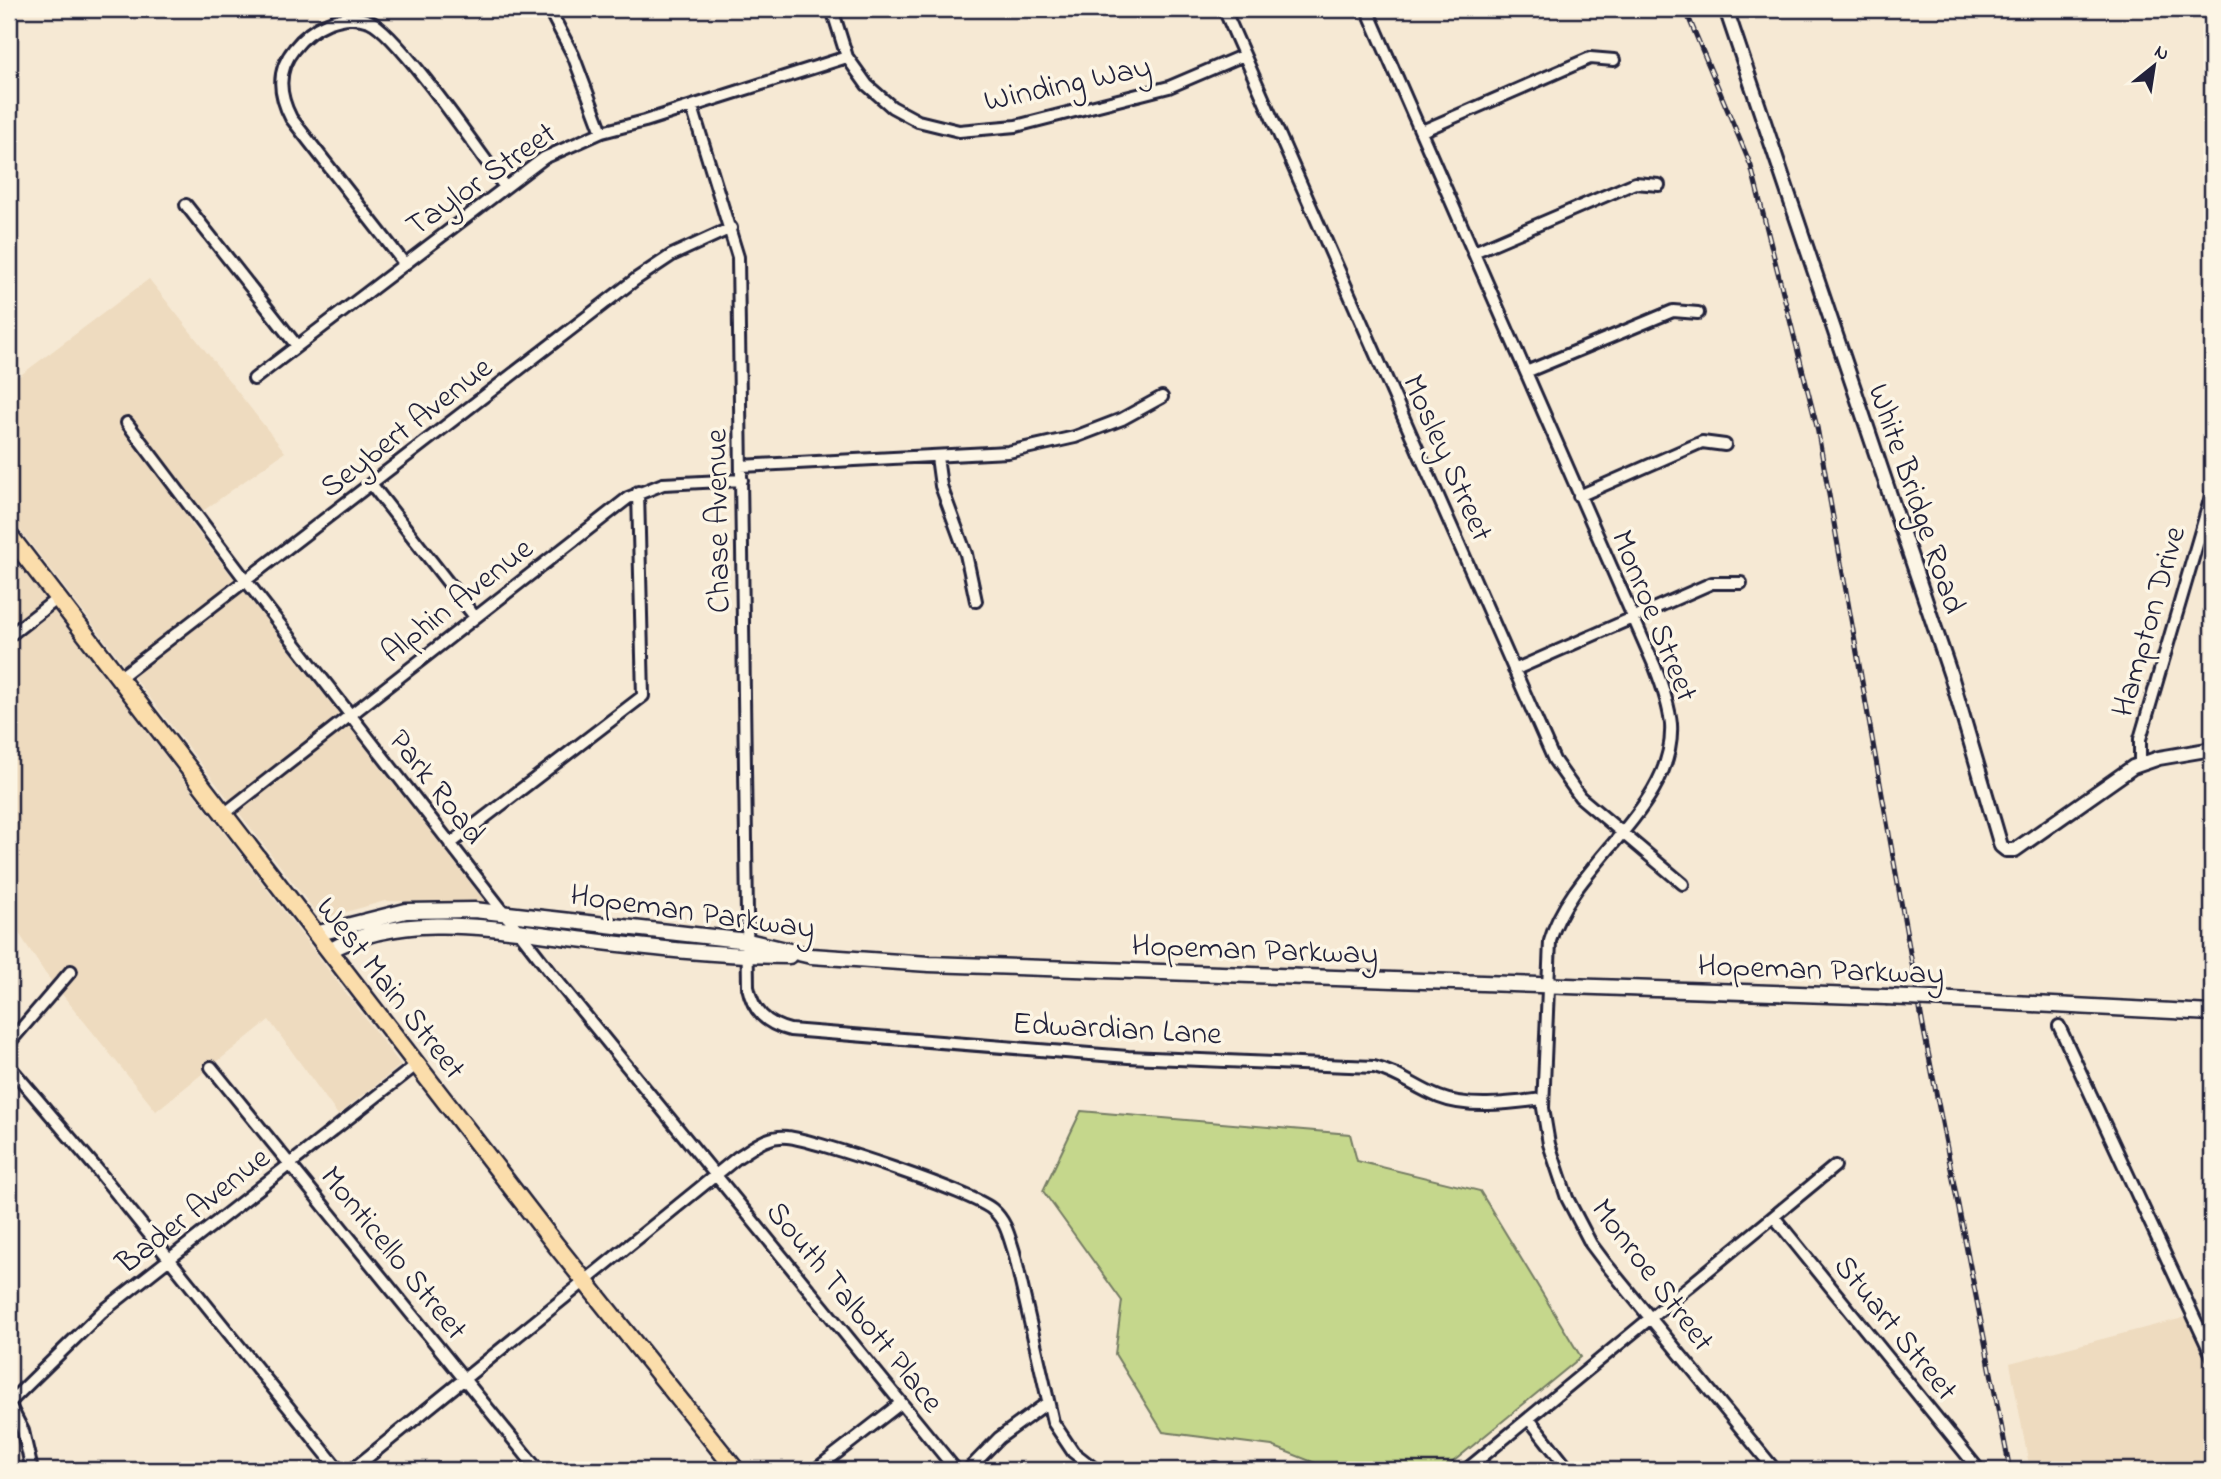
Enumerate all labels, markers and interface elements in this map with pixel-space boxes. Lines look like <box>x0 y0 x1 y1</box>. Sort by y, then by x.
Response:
north arrow <box>2120 32 2190 102</box>
text: N <box>2149 39 2174 68</box>
street label: Winding Way <box>980 45 1156 126</box>
street label: Taylor Street <box>397 112 567 250</box>
street label: Seybert Avenue <box>311 346 504 511</box>
street label: Mosley Street <box>1388 367 1504 550</box>
street label: White Bridge Road <box>1853 378 1976 620</box>
street label: Chase Avenue <box>694 428 745 614</box>
street label: Hampton Drive <box>2101 521 2200 723</box>
street label: Monroe Street <box>1597 523 1709 709</box>
street label: Alphin Avenue <box>372 527 545 676</box>
street label: Park Road <box>375 720 495 856</box>
street label: Hopeman Parkway <box>567 873 818 954</box>
street label: West Main Street <box>303 888 476 1091</box>
street label: Hopeman Parkway <box>1131 924 1379 979</box>
street label: Hopeman Parkway <box>1697 944 1945 999</box>
street label: Edwardian Lane <box>1011 1002 1223 1059</box>
street label: Bader Avenue <box>106 1136 282 1288</box>
street label: Monticello Street <box>307 1157 478 1352</box>
street label: Monroe Street <box>1578 1190 1725 1363</box>
street label: South Talbott Place <box>753 1192 954 1425</box>
street label: Stuart Street <box>1821 1246 1968 1413</box>

